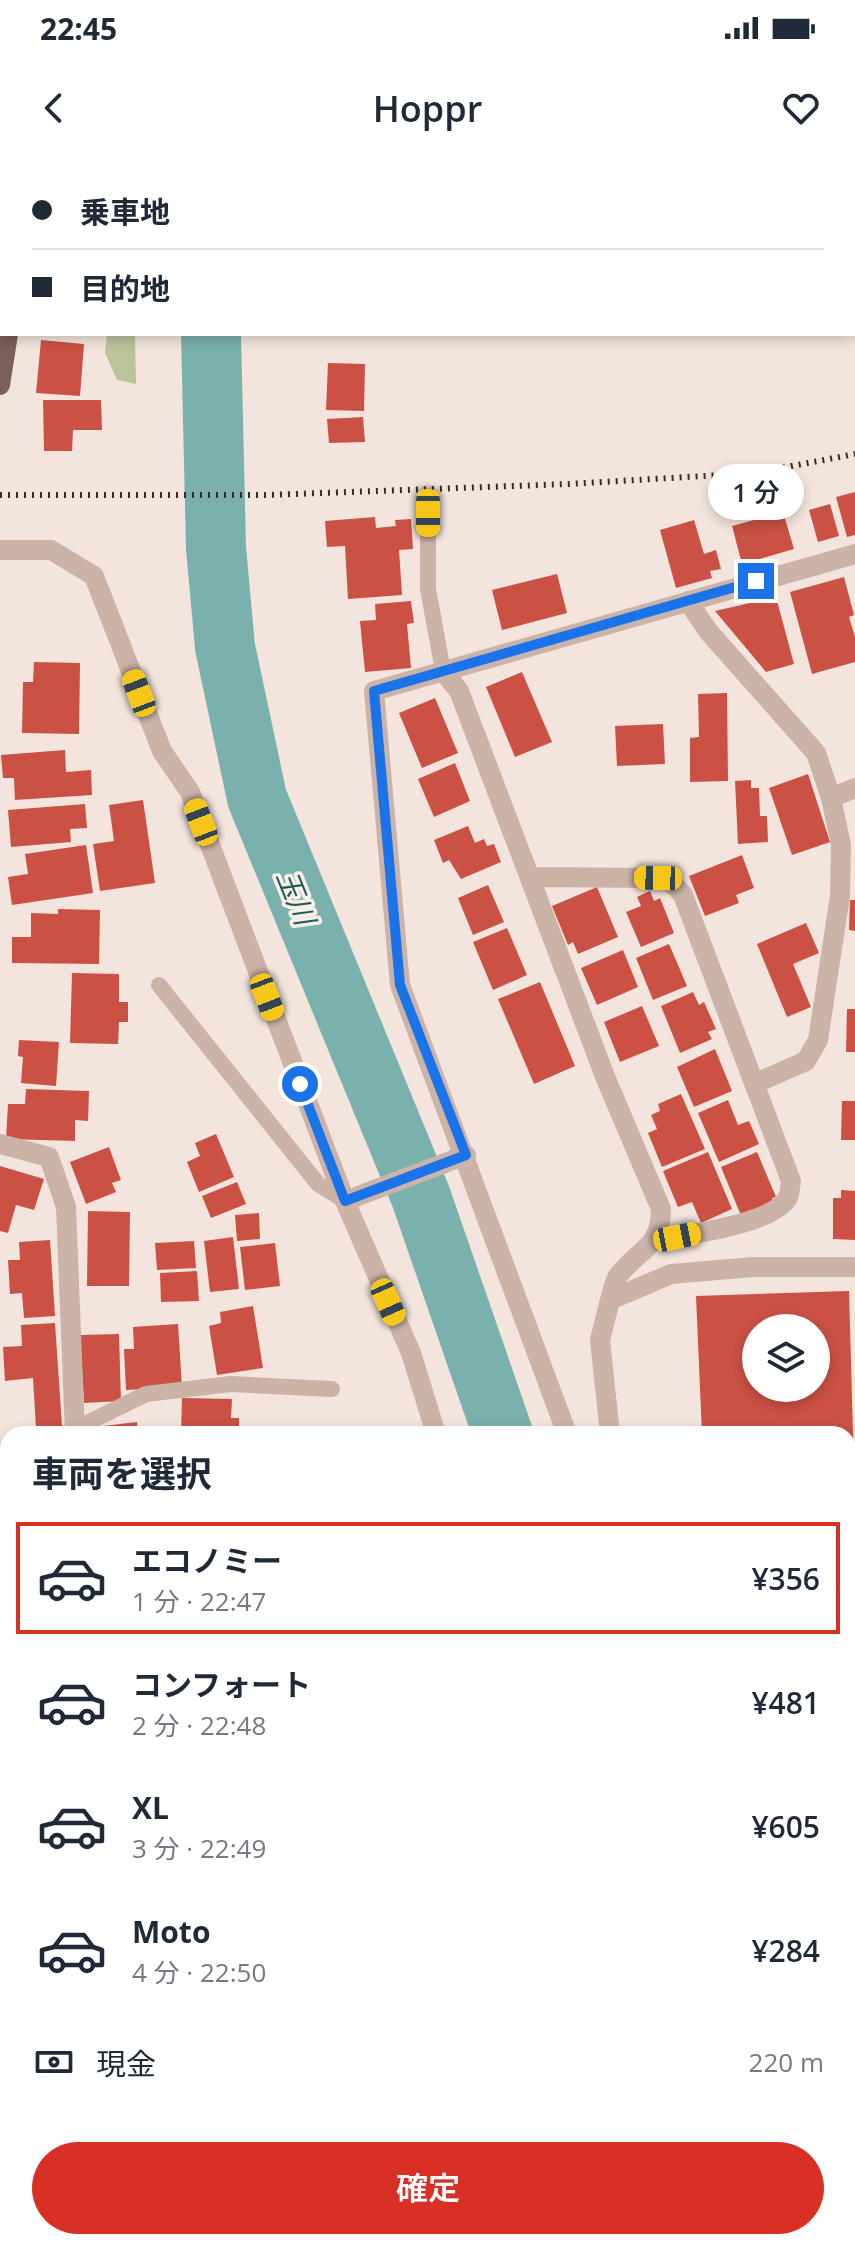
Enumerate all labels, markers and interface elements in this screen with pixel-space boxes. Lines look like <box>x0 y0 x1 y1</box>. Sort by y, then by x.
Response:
text: 22:45 <box>40 8 117 49</box>
text: Hoppr <box>373 84 482 133</box>
icon: back <box>32 86 76 130</box>
icon: heart <box>779 86 823 130</box>
text: 乗車地 <box>80 191 170 232</box>
text: 目的地 <box>80 268 170 309</box>
callout: 1 分 <box>708 465 804 521</box>
text: 1 分 <box>732 474 780 510</box>
car <box>416 489 440 537</box>
route end <box>738 563 774 599</box>
car <box>119 666 159 720</box>
car <box>181 795 221 849</box>
water label: 玉川 <box>269 864 326 933</box>
car <box>634 866 682 890</box>
car <box>247 970 287 1024</box>
route start <box>282 1066 318 1102</box>
car <box>651 1221 703 1253</box>
car <box>367 1275 409 1329</box>
map controls <box>742 1314 830 1402</box>
button: layers <box>742 1314 830 1402</box>
text: 車両を選択 <box>32 1449 212 1498</box>
text: エコノミー <box>132 1540 282 1581</box>
icon: car <box>36 1542 108 1614</box>
text: ¥356 <box>751 1558 820 1599</box>
text: 1 分 · 22:47 <box>132 1583 266 1619</box>
text: コンフォート <box>132 1664 311 1705</box>
icon: car <box>36 1666 108 1738</box>
text: ¥481 <box>751 1682 820 1723</box>
text: 2 分 · 22:48 <box>132 1707 266 1743</box>
text: XL <box>132 1787 169 1828</box>
icon: car <box>36 1790 108 1862</box>
text: ¥605 <box>751 1806 820 1847</box>
text: 3 分 · 22:49 <box>132 1830 266 1866</box>
text: Moto <box>132 1911 210 1952</box>
icon: car <box>36 1914 108 1986</box>
text: ¥284 <box>751 1930 820 1971</box>
text: 4 分 · 22:50 <box>132 1954 266 1990</box>
icon: cash <box>32 2040 76 2084</box>
text: 現金 <box>96 2043 156 2084</box>
text: 220 m <box>749 2044 824 2080</box>
button: 確定 <box>32 2142 824 2234</box>

